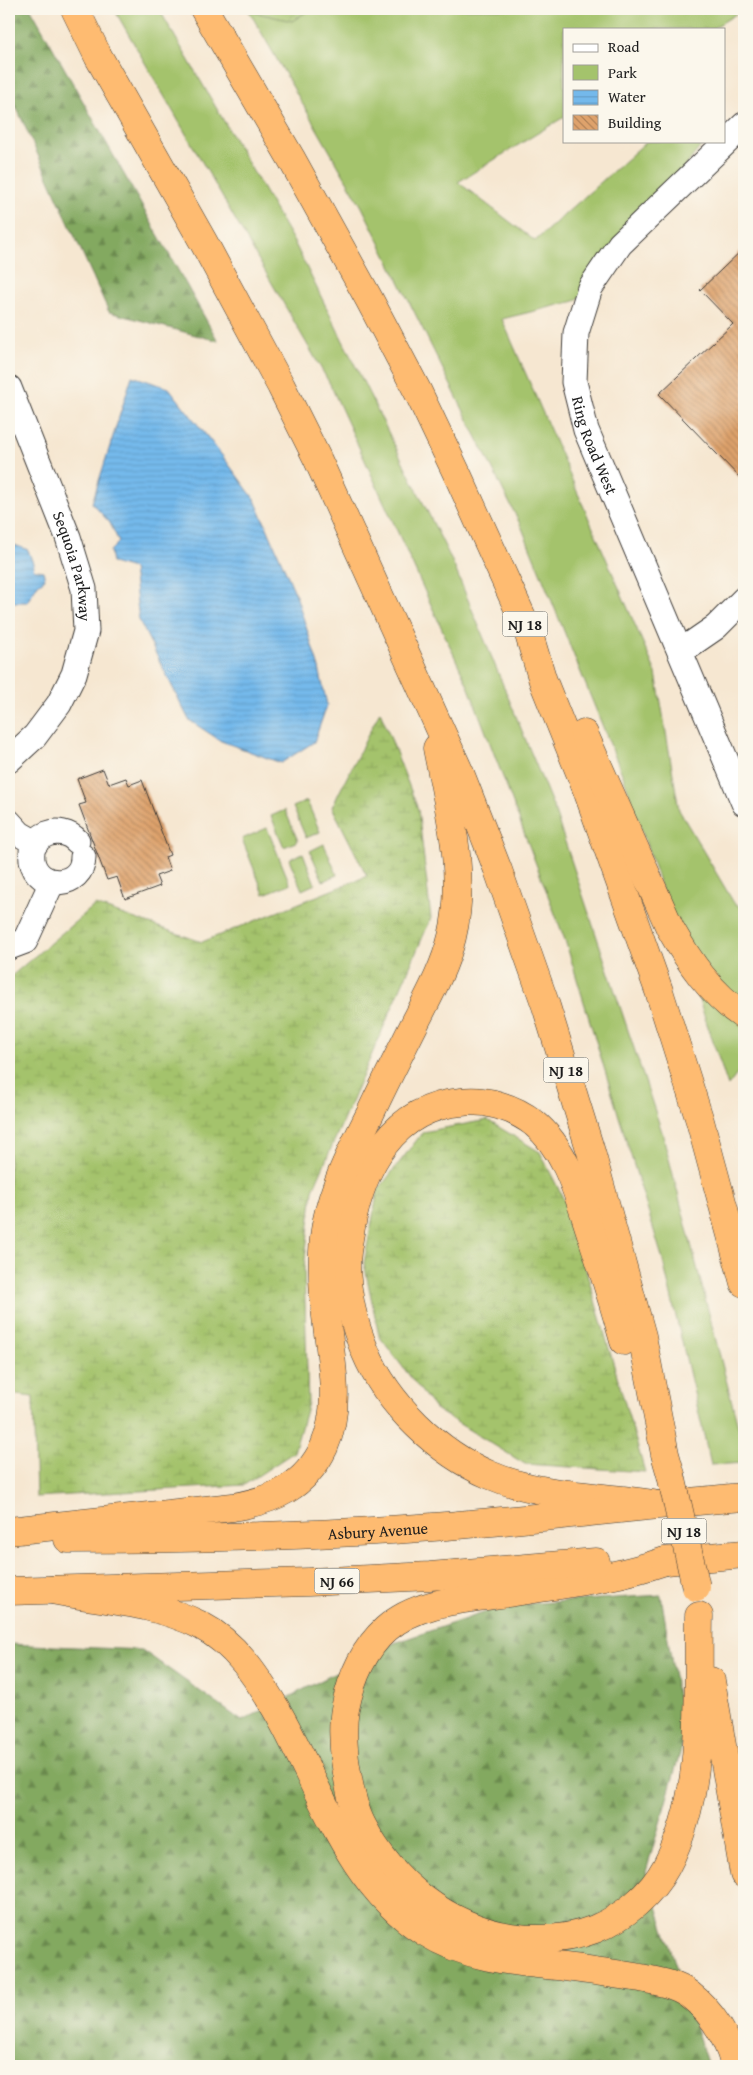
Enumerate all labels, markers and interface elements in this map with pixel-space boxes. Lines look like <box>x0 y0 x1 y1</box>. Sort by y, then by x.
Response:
legend <box>563 28 726 142</box>
text: Road <box>608 36 639 57</box>
text: Park <box>608 62 637 83</box>
text: Water <box>608 86 646 107</box>
text: Building <box>608 112 662 133</box>
street label: Ring Road West <box>566 393 624 499</box>
street label: Sequoia Parkway <box>47 507 98 622</box>
road number: NJ 18 <box>502 612 548 636</box>
road number: NJ 18 <box>544 1058 588 1082</box>
street label: Asbury Avenue <box>327 1515 429 1545</box>
road number: NJ 18 <box>662 1518 706 1544</box>
road number: NJ 66 <box>314 1568 360 1594</box>

